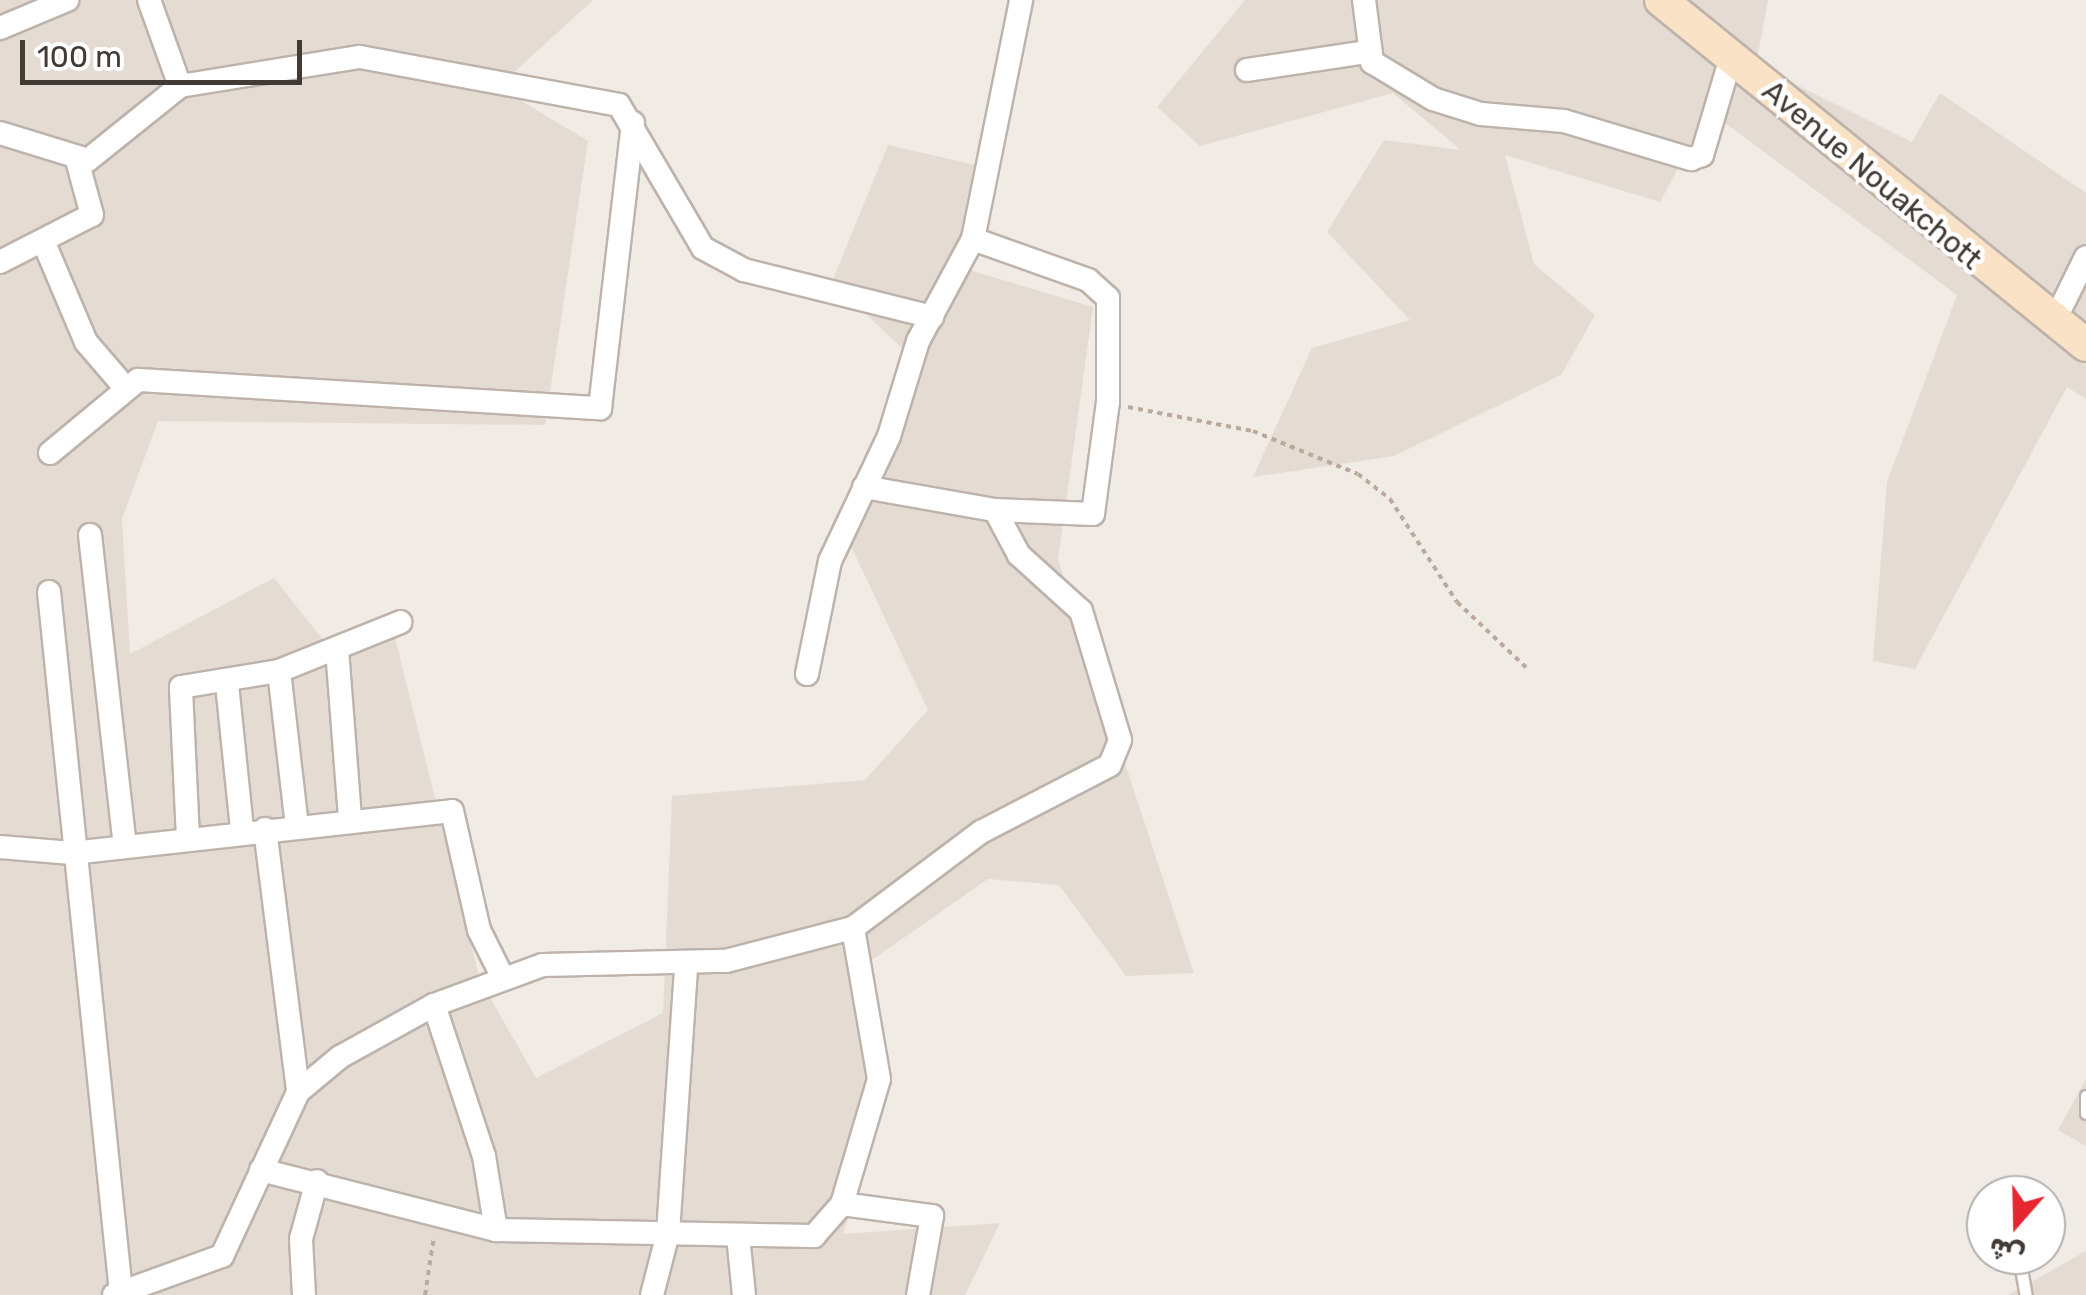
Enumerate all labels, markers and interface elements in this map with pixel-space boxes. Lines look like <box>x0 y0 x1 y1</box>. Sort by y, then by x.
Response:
scale bar <box>25 20 308 82</box>
text: 100 m <box>37 39 122 75</box>
street label: Avenue Nouakchott <box>1755 73 1989 277</box>
north arrow <box>1966 1175 2066 1275</box>
text: ش <box>1984 1230 2029 1273</box>

